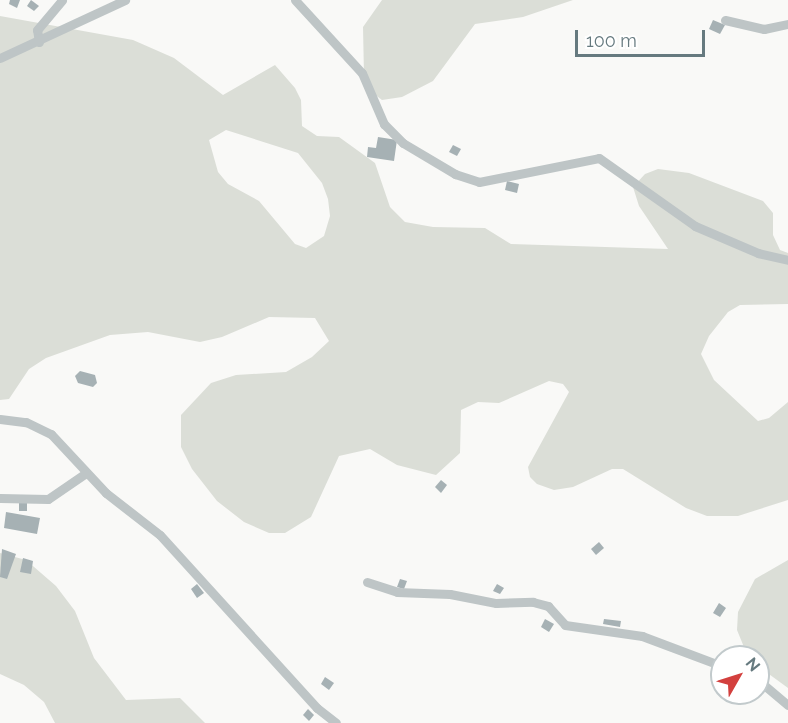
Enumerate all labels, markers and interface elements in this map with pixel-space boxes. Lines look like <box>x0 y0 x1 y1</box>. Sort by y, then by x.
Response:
scale bar <box>578 18 708 56</box>
text: 100 m <box>586 30 637 51</box>
north arrow <box>710 645 770 705</box>
text: N <box>742 654 764 675</box>

